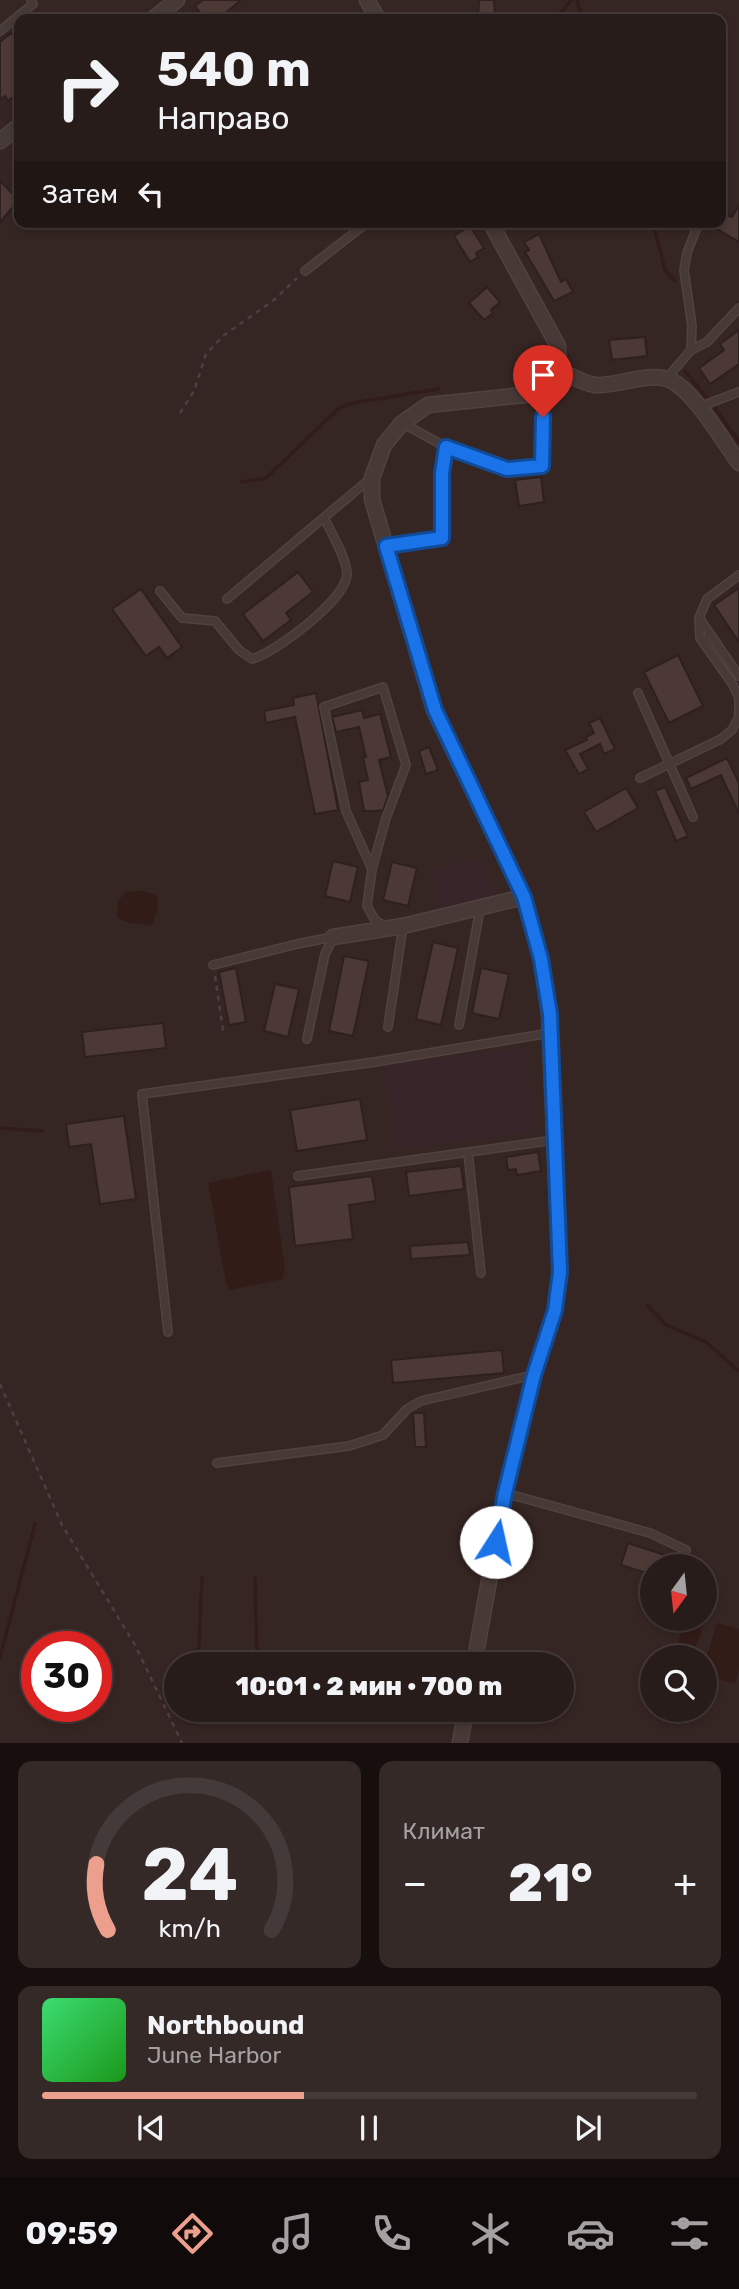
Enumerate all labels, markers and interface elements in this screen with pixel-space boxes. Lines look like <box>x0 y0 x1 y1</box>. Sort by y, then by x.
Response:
text: 540 m <box>157 40 311 98</box>
icon: right <box>42 42 133 133</box>
text: Направо <box>157 99 290 137</box>
icon: left <box>132 175 170 213</box>
text: Затем <box>42 179 118 210</box>
pin <box>513 345 573 417</box>
icon: arrive <box>524 356 562 394</box>
position arrow <box>459 1505 533 1579</box>
north arrow <box>640 1554 718 1631</box>
map controls <box>640 1554 717 1722</box>
speed limit sign: 30 <box>21 1631 112 1722</box>
button: search <box>640 1645 717 1722</box>
text: 10:01 · 2 мин · 700 m <box>236 1671 502 1702</box>
text: Климат <box>403 1817 485 1845</box>
text: 24 <box>141 1833 238 1919</box>
text: 21° <box>508 1852 592 1914</box>
text: − <box>403 1860 427 1906</box>
text: + <box>673 1860 697 1906</box>
text: km/h <box>158 1914 220 1943</box>
text: Northbound <box>147 2010 305 2041</box>
text: June Harbor <box>147 2041 281 2069</box>
icon: previous <box>132 2109 170 2147</box>
icon: pause <box>350 2109 388 2147</box>
icon: next <box>569 2109 607 2147</box>
icon: directions <box>168 2209 217 2258</box>
icon: music <box>268 2209 317 2258</box>
icon: phone <box>367 2209 416 2258</box>
icon: climate <box>466 2209 515 2258</box>
icon: car <box>566 2209 615 2258</box>
icon: filters <box>665 2209 714 2258</box>
text: 09:59 <box>25 2214 118 2252</box>

